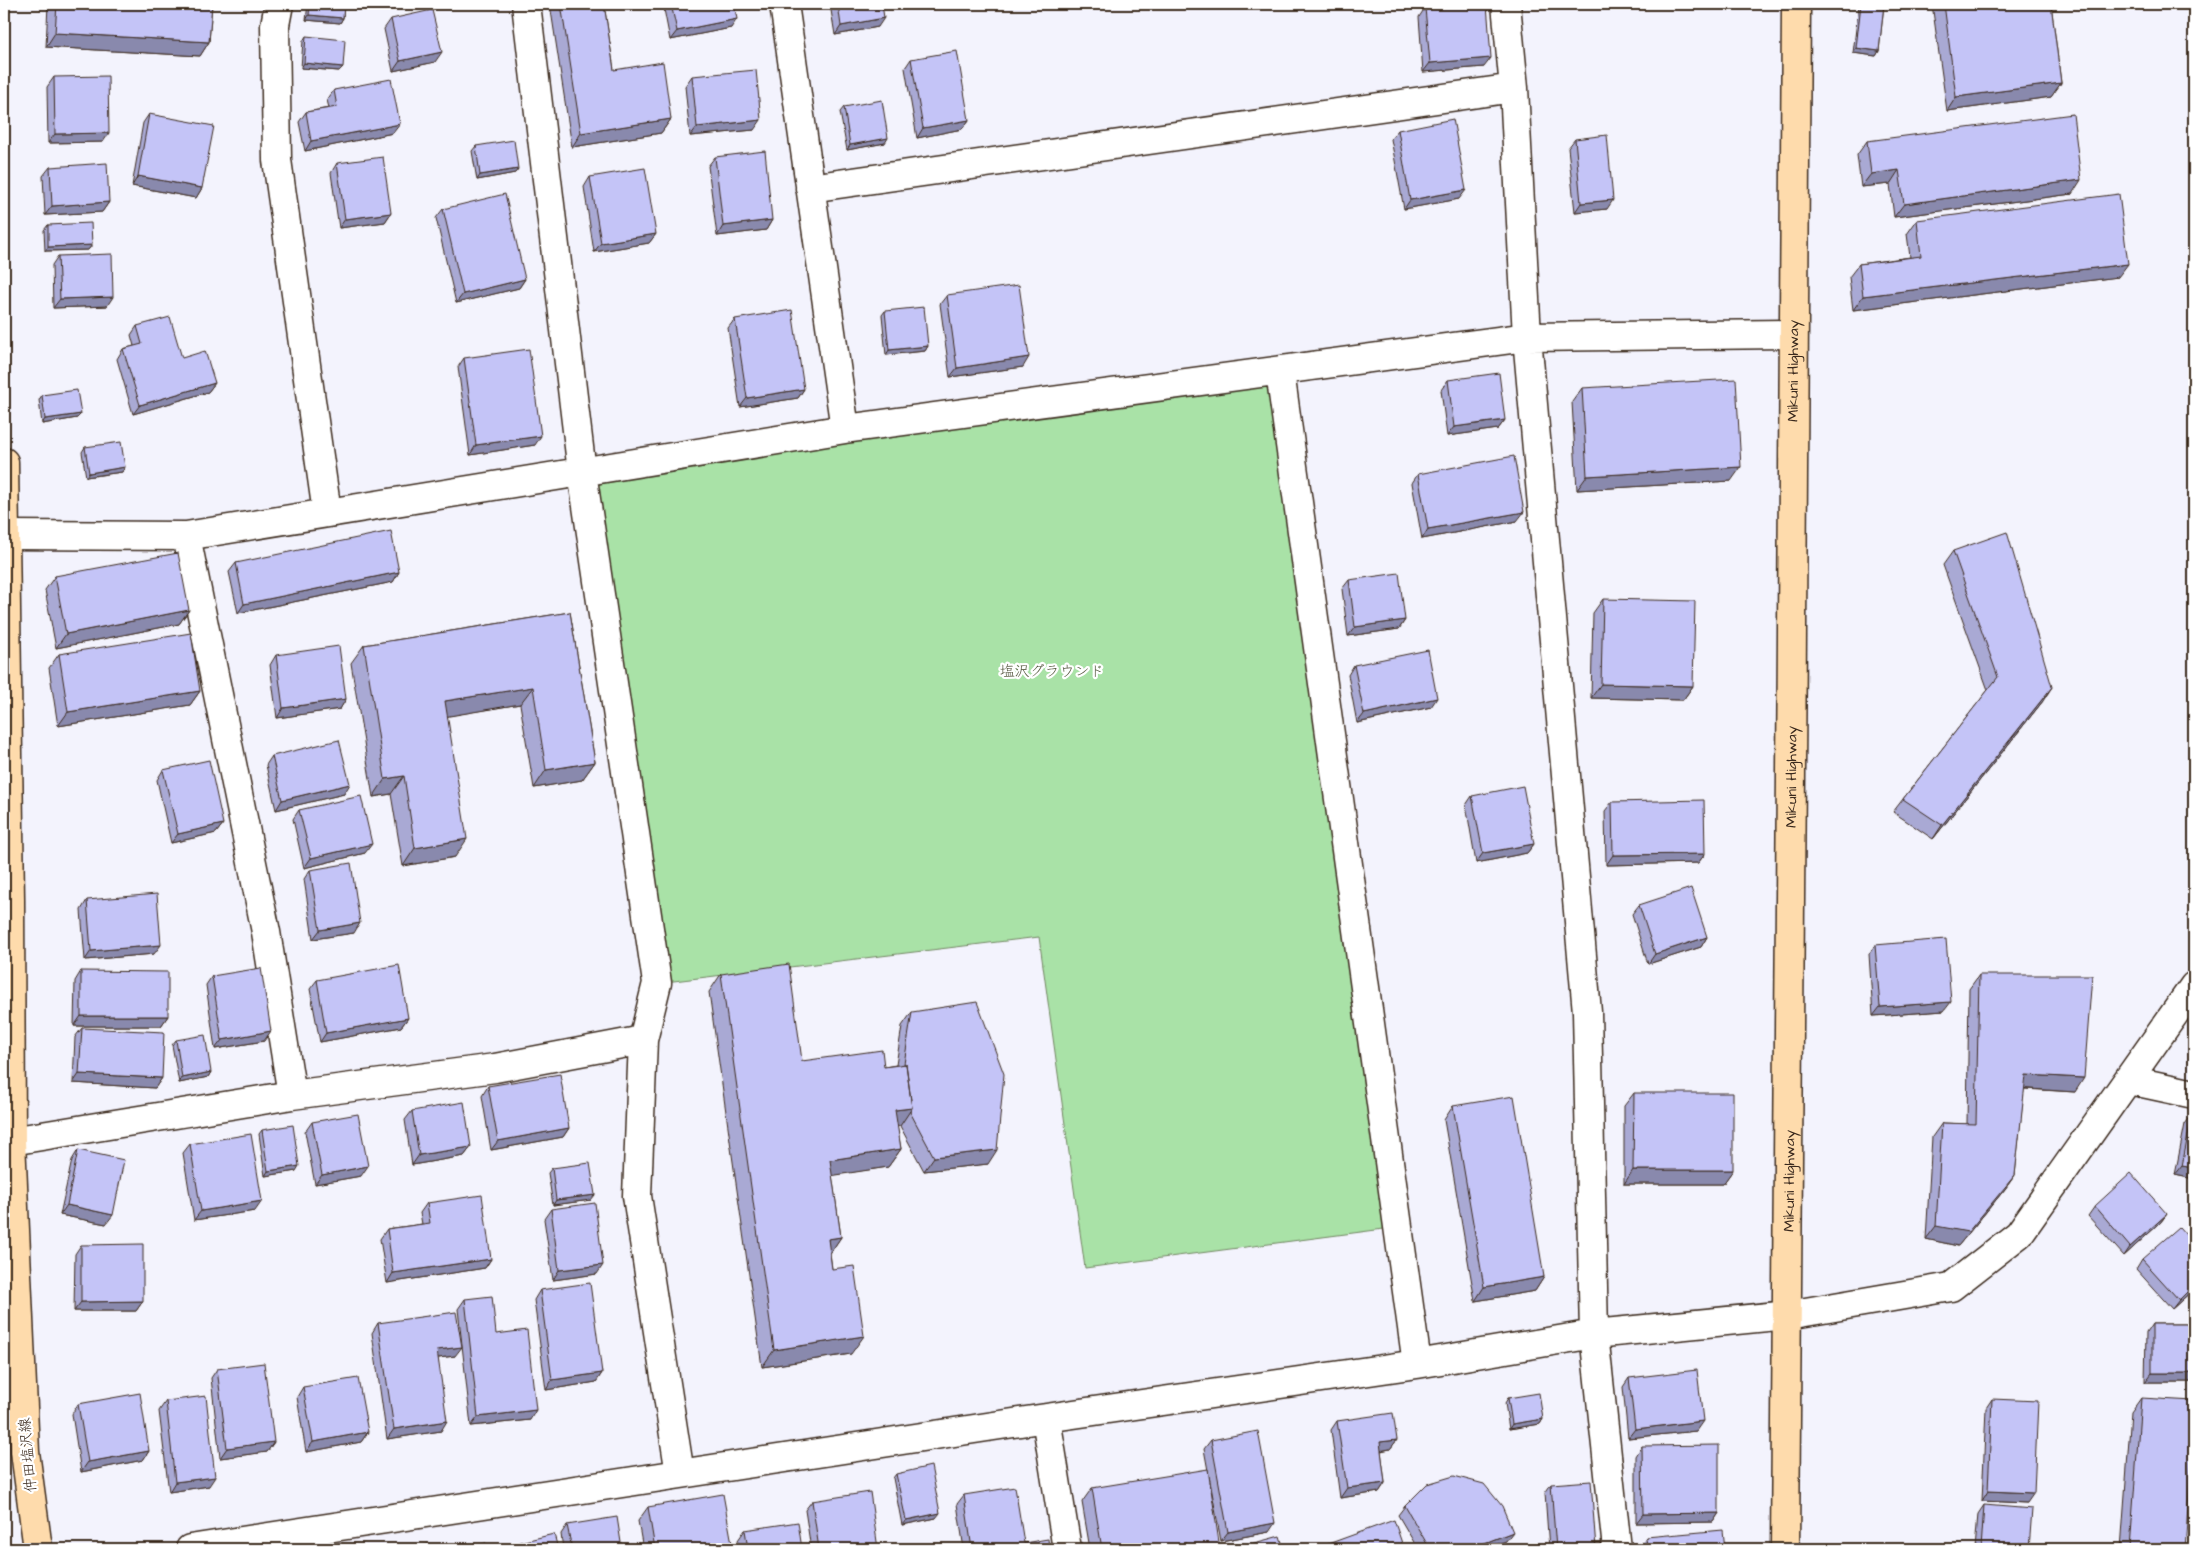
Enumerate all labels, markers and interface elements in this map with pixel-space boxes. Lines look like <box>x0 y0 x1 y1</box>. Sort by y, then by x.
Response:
street label: Mikuni Highway <box>1782 320 1805 422</box>
park label: 塩沢グラウンド <box>999 661 1105 682</box>
street label: Mikuni Highway <box>1781 726 1803 828</box>
street label: Mikuni Highway <box>1778 1130 1801 1232</box>
street label: 仲田塩沢線 <box>14 1417 42 1493</box>

